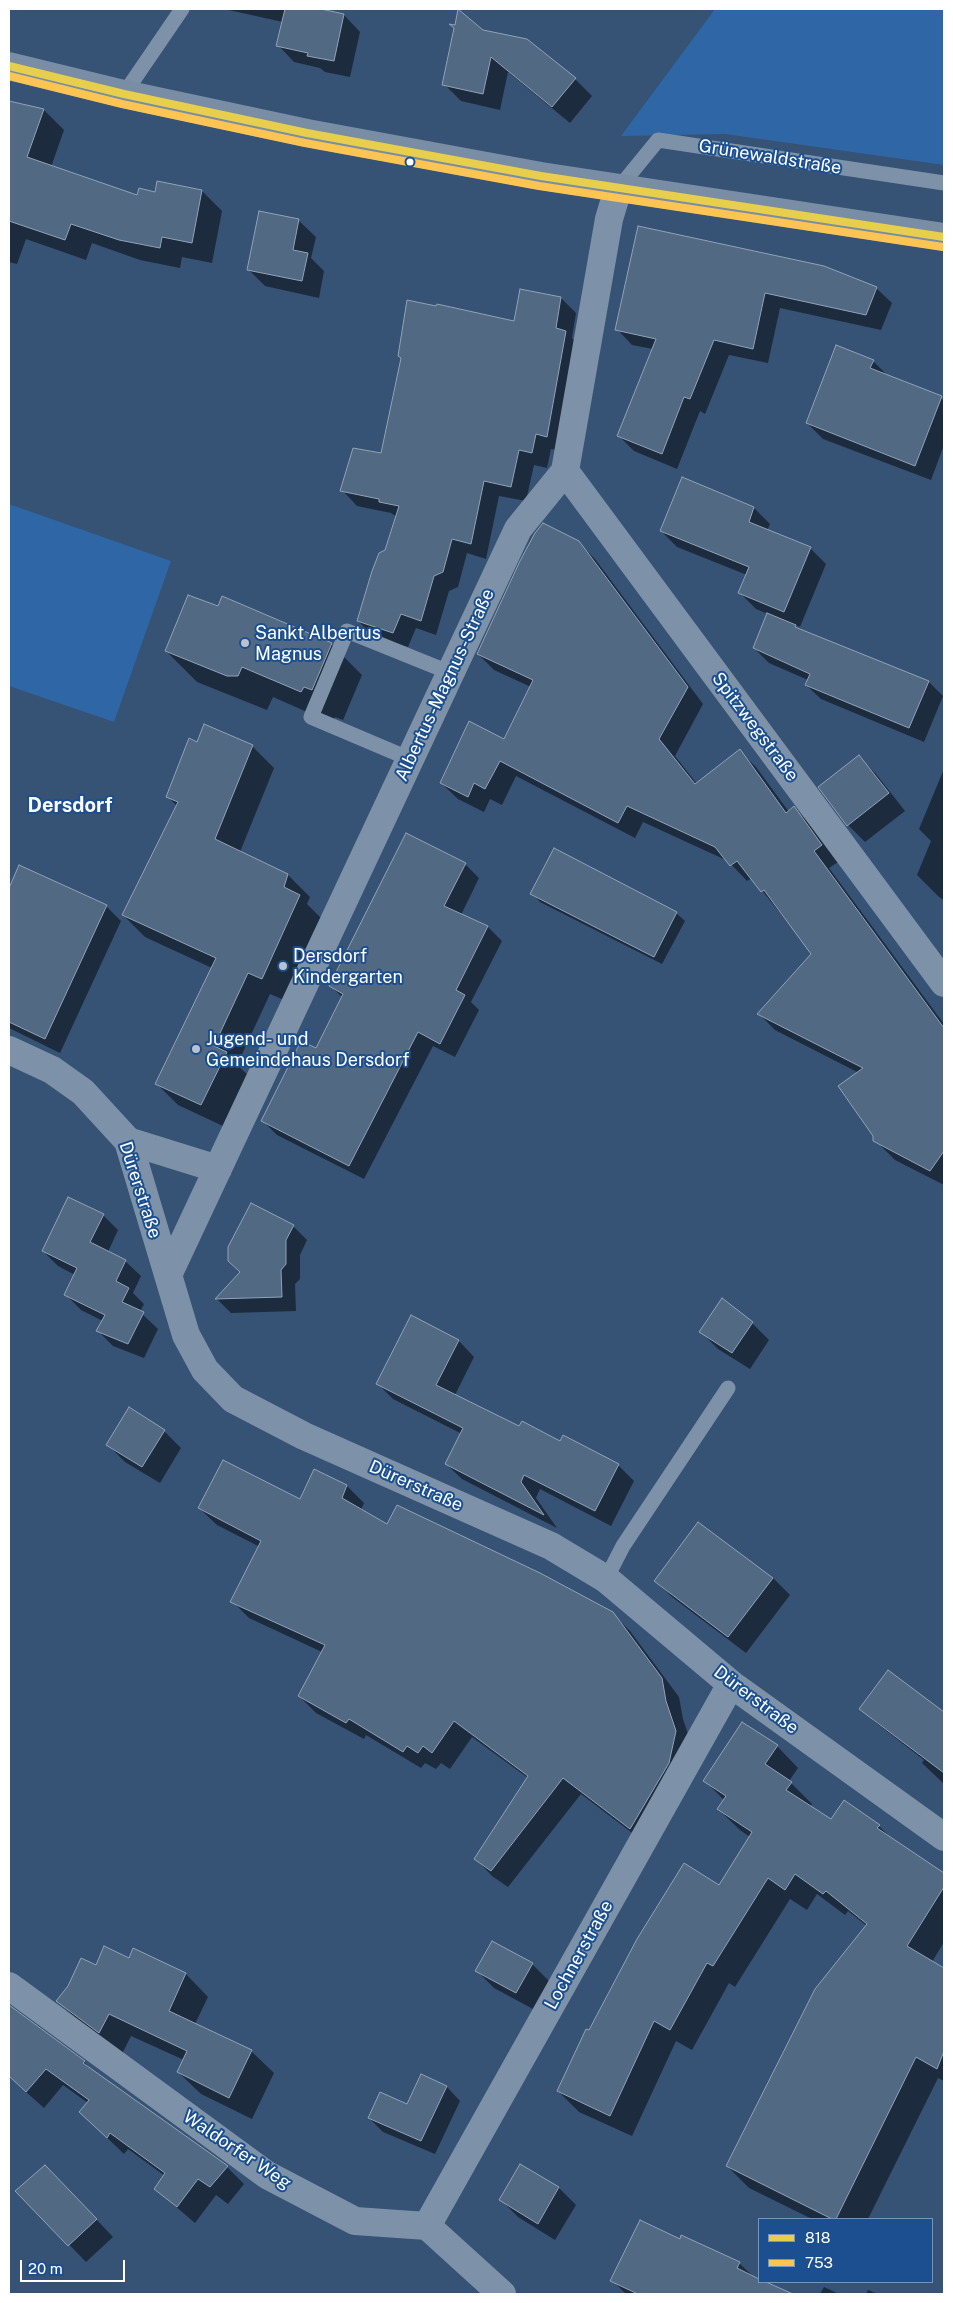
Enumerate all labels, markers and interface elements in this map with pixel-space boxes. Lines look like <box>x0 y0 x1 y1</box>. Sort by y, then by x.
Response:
street label: Grünewaldstraße <box>697 135 843 179</box>
unlabelled marker <box>405 157 415 167</box>
street label: Albertus-Magnus-Straße <box>391 585 499 785</box>
place label: Sankt Albertus Magnus <box>255 622 381 664</box>
marker: Sankt Albertus Magnus <box>239 637 251 649</box>
street label: Spitzwegstraße <box>707 668 803 786</box>
district label: Dersdorf <box>28 794 112 818</box>
place label: Dersdorf Kindergarten <box>293 945 403 988</box>
marker: Dersdorf Kindergarten <box>277 960 289 972</box>
place label: Jugend- und Gemeindehaus Dersdorf <box>206 1028 409 1070</box>
marker: Jugend- und Gemeindehaus Dersdorf <box>190 1043 202 1055</box>
street label: Dürerstraße <box>114 1139 166 1241</box>
street label: Dürerstraße <box>366 1456 466 1516</box>
street label: Dürerstraße <box>709 1661 803 1739</box>
street label: Lochnerstraße <box>540 1897 618 2013</box>
street label: Waldorfer Weg <box>179 2106 295 2194</box>
legend <box>758 2218 933 2283</box>
text: 818 <box>805 2229 831 2246</box>
scale bar <box>22 2250 128 2282</box>
text: 753 <box>805 2254 833 2271</box>
text: 20 m <box>28 2260 63 2277</box>

